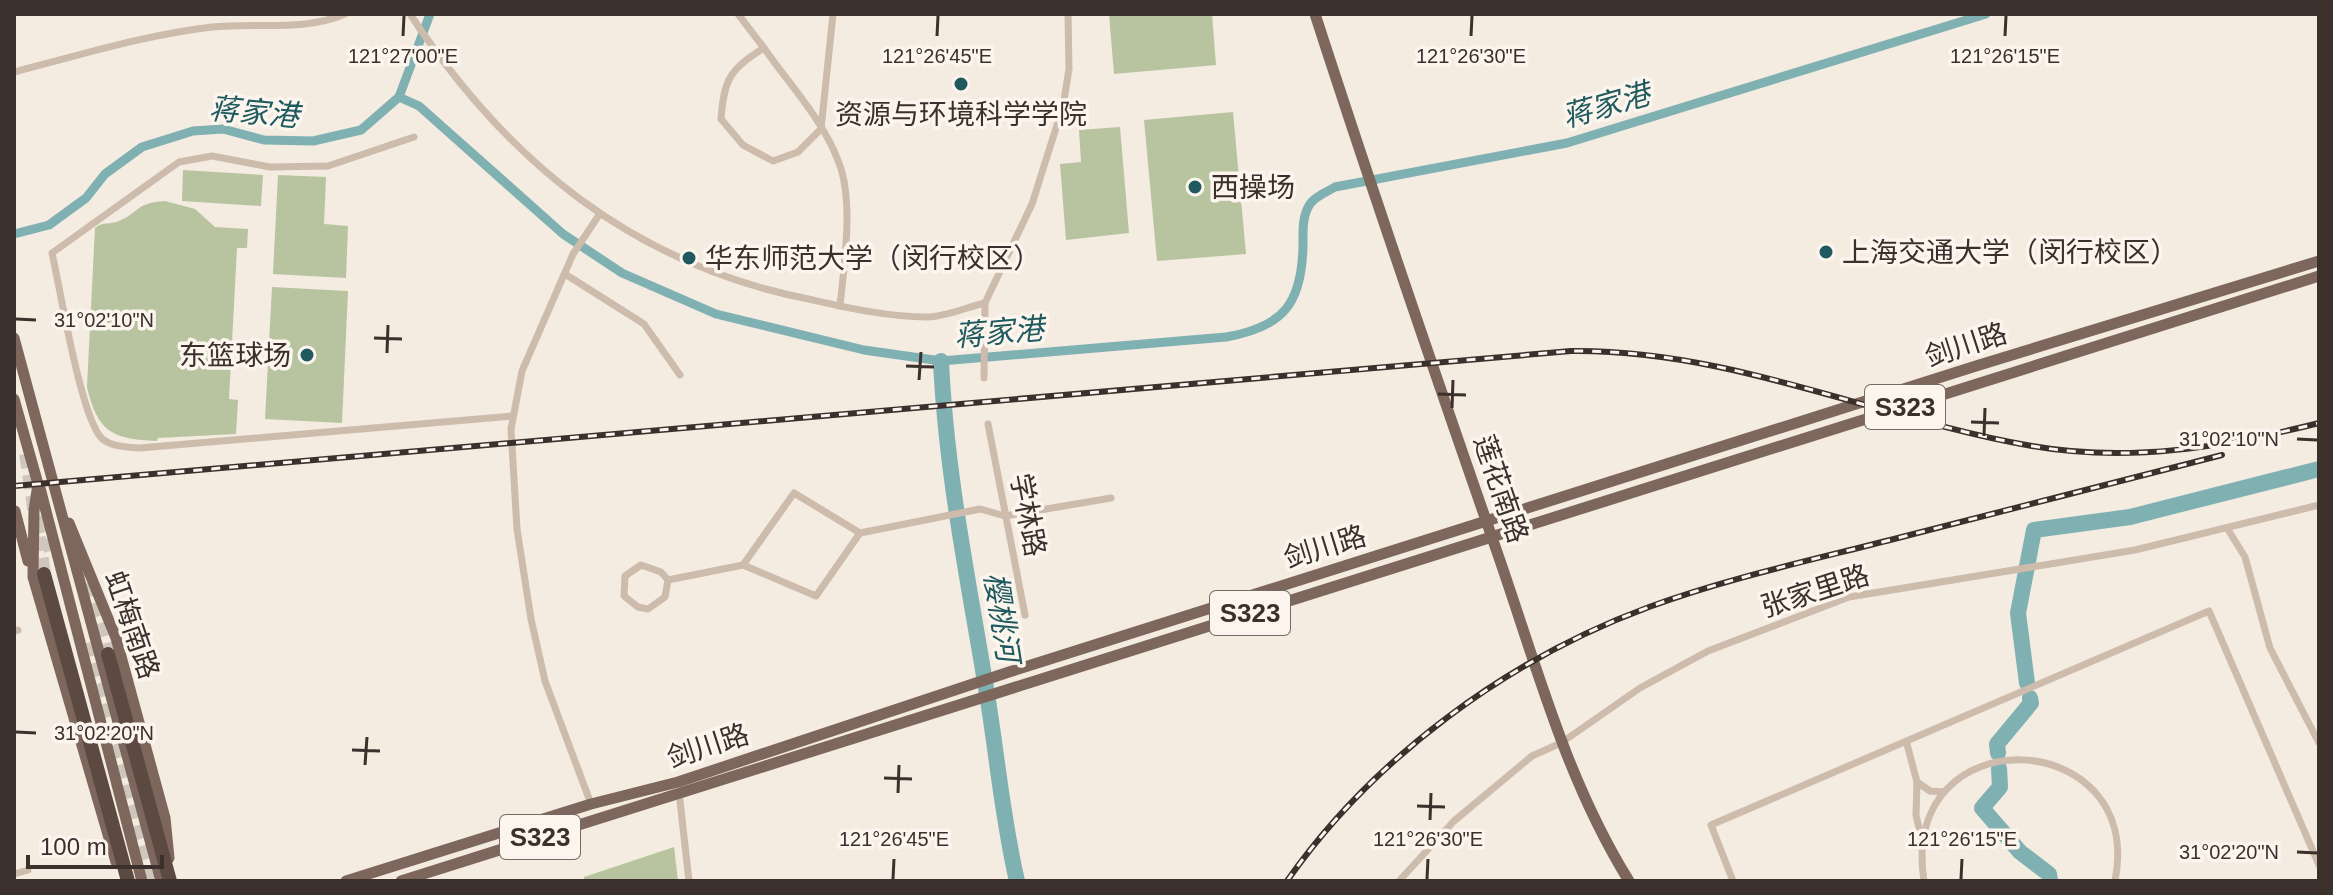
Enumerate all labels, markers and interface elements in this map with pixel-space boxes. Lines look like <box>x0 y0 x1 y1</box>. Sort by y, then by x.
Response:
text: 121°27'00"E <box>348 45 458 67</box>
text: 121°26'45"E <box>882 45 992 67</box>
text: 121°26'30"E <box>1416 45 1526 67</box>
text: 121°26'15"E <box>1950 45 2060 67</box>
marker: 资源与环境科学学院 <box>952 75 970 93</box>
water label: 蒋家港 <box>1558 76 1658 133</box>
water label: 蒋家港 <box>208 92 304 133</box>
place label: 资源与环境科学学院 <box>835 99 1087 130</box>
place label: 西操场 <box>1211 172 1295 203</box>
marker: 西操场 <box>1186 178 1204 196</box>
place label: 上海交通大学（闵行校区） <box>1842 237 2178 268</box>
place label: 华东师范大学（闵行校区） <box>705 243 1041 274</box>
marker: 上海交通大学（闵行校区） <box>1817 243 1835 261</box>
marker: 华东师范大学（闵行校区） <box>680 249 698 267</box>
text: 31°02'10"N <box>54 309 154 331</box>
water label: 蒋家港 <box>953 311 1049 352</box>
street label: 剑川路 <box>1921 317 2011 373</box>
place label: 东篮球场 <box>179 340 291 371</box>
marker: 东篮球场 <box>298 346 316 364</box>
road number: S323 <box>1865 385 1945 429</box>
text: 31°02'10"N <box>2179 428 2279 450</box>
street label: 莲花南路 <box>1468 431 1534 547</box>
street label: 学林路 <box>1005 471 1051 559</box>
street label: 剑川路 <box>1280 520 1370 574</box>
street label: 张家里路 <box>1757 559 1873 623</box>
street label: 虹梅南路 <box>99 567 165 683</box>
water label: 樱桃河 <box>979 570 1026 669</box>
road number: S323 <box>1210 591 1290 635</box>
street label: 剑川路 <box>663 718 753 774</box>
text: 31°02'20"N <box>54 722 154 744</box>
road number: S323 <box>500 815 580 859</box>
scale bar <box>28 819 162 869</box>
text: 121°26'45"E <box>839 828 949 850</box>
text: 121°26'30"E <box>1373 828 1483 850</box>
text: 121°26'15"E <box>1907 828 2017 850</box>
text: 100 m <box>40 833 107 860</box>
text: 31°02'20"N <box>2179 841 2279 863</box>

